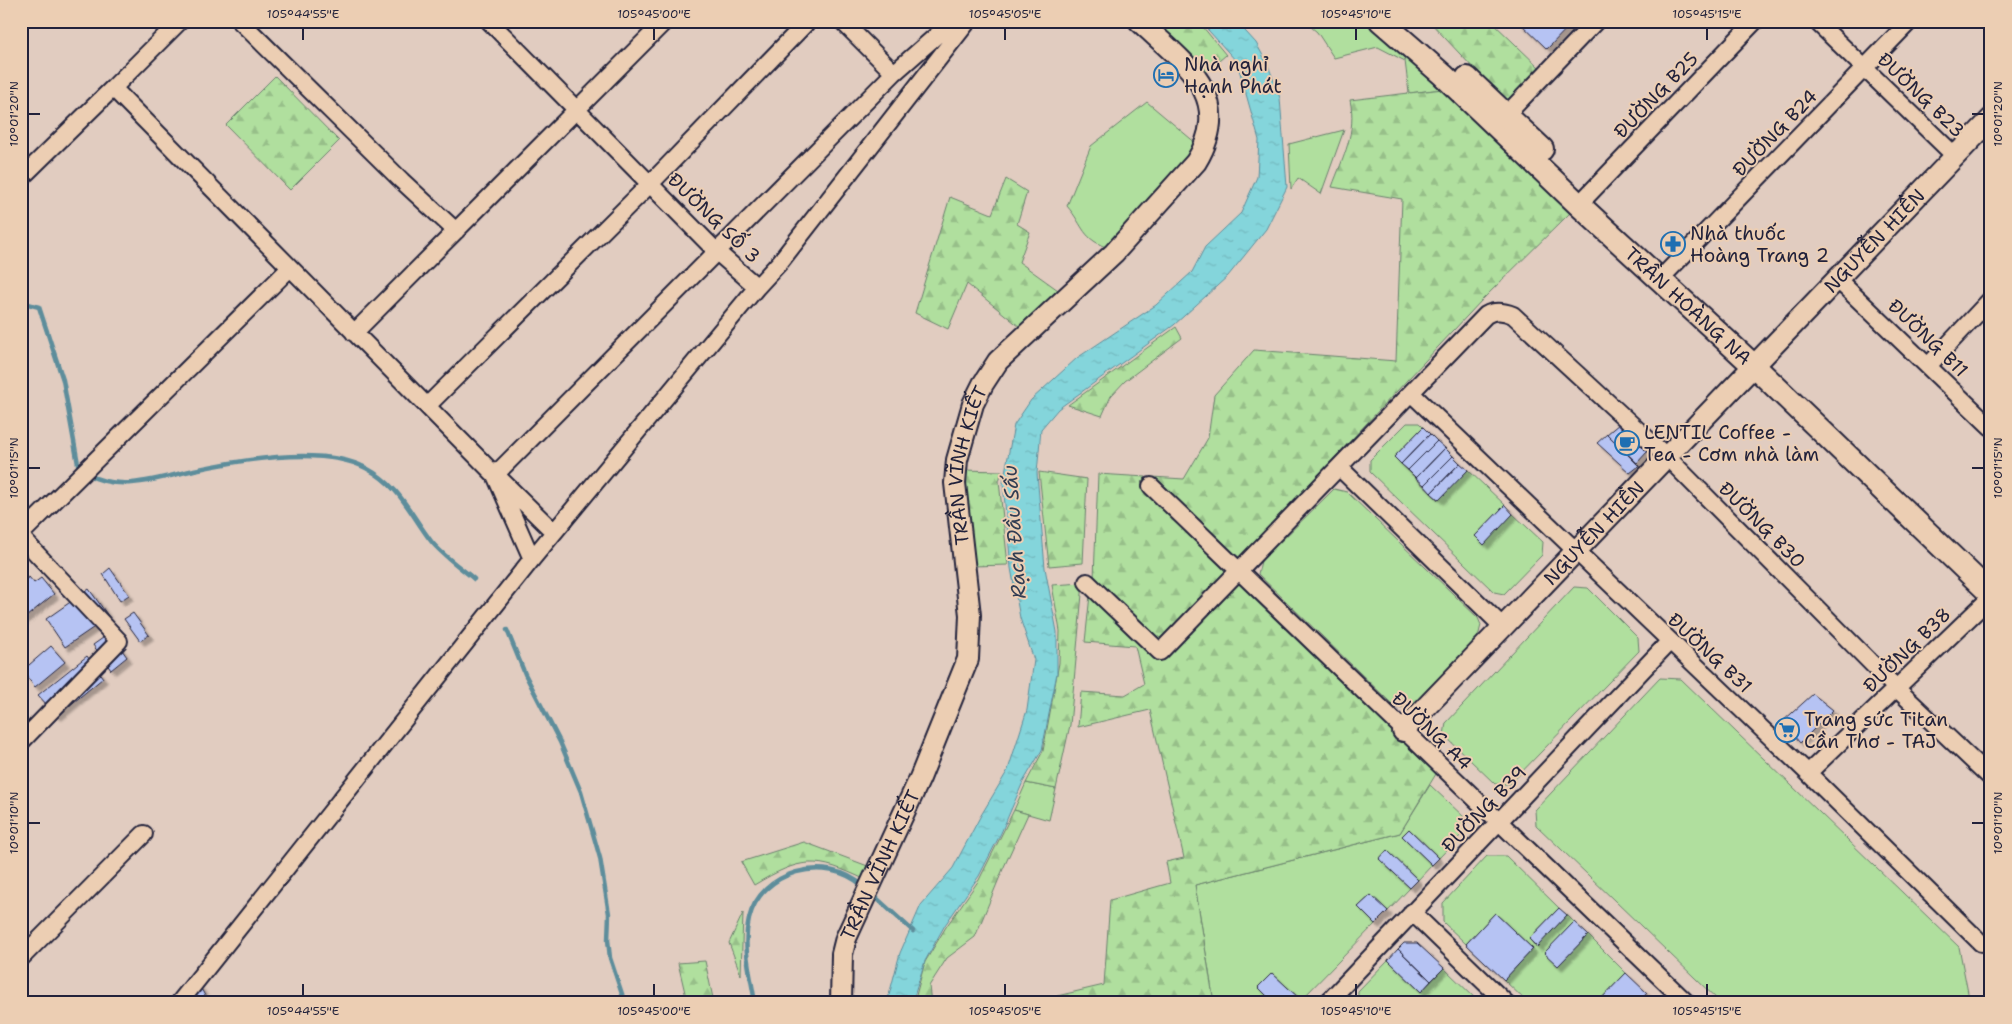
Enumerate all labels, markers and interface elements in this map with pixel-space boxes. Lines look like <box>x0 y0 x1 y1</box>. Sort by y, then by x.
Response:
text: 105°44'55"E <box>267 6 339 22</box>
text: 105°45'00"E <box>617 6 691 22</box>
text: 105°45'05"E <box>969 6 1041 22</box>
text: 105°45'10"E <box>1321 6 1391 22</box>
text: 105°45'15"E <box>1672 6 1742 22</box>
street label: ĐƯỜNG B25 <box>1608 46 1704 144</box>
street label: ĐƯỜNG B23 <box>1872 46 1971 143</box>
place label: Nhà nghỉ Hạnh Phát <box>1184 52 1282 99</box>
hotel icon: Nhà nghỉ Hạnh Phát <box>1153 62 1179 88</box>
text: 10°01'20"N <box>6 81 22 147</box>
text: 10°01'20"N <box>1990 81 2006 147</box>
street label: ĐƯỜNG B24 <box>1726 83 1823 182</box>
street label: ĐƯỜNG SỐ 3 <box>662 165 768 269</box>
street label: NGUYỄN HIỀN <box>1818 183 1930 298</box>
place label: Nhà thuốc Hoàng Trang 2 <box>1690 221 1829 268</box>
pharmacy icon: Nhà thuốc Hoàng Trang 2 <box>1660 231 1686 257</box>
street label: TRẦN HOÀNG NA <box>1620 241 1757 370</box>
street label: ĐƯỜNG B11 <box>1883 293 1974 383</box>
street label: TRẦN VĨNH KIẾT <box>942 381 993 546</box>
place label: LENTIL Coffee - Tea - Cơm nhà làm <box>1644 420 1819 467</box>
cafe icon: LENTIL Coffee - Tea - Cơm nhà làm <box>1614 430 1640 456</box>
text: 10°01'15"N <box>6 437 22 499</box>
text: 10°01'15"N <box>1990 437 2006 499</box>
water label: Rạch Đầu Sấu <box>996 464 1032 600</box>
street label: NGUYỄN HIỀN <box>1538 475 1649 590</box>
street label: ĐƯỜNG B30 <box>1713 476 1811 574</box>
street label: ĐƯỜNG B38 <box>1857 601 1956 698</box>
street label: ĐƯỜNG B31 <box>1662 607 1758 699</box>
street label: ĐƯỜNG A4 <box>1386 686 1478 776</box>
place label: Trang sức Titan Cần Thơ - TAJ <box>1804 707 1948 754</box>
supermarket icon: Trang sức Titan Cần Thơ - TAJ <box>1774 717 1800 743</box>
street label: ĐƯỜNG B39 <box>1435 759 1532 858</box>
street label: TRẦN VĨNH KIẾT <box>834 786 925 944</box>
text: 10°01'10"N <box>6 792 22 854</box>
text: 10°01'10"N <box>1990 792 2006 854</box>
text: 105°44'55"E <box>267 1003 339 1019</box>
text: 105°45'00"E <box>617 1003 691 1019</box>
text: 105°45'05"E <box>969 1003 1041 1019</box>
text: 105°45'10"E <box>1321 1003 1391 1019</box>
text: 105°45'15"E <box>1672 1003 1742 1019</box>

